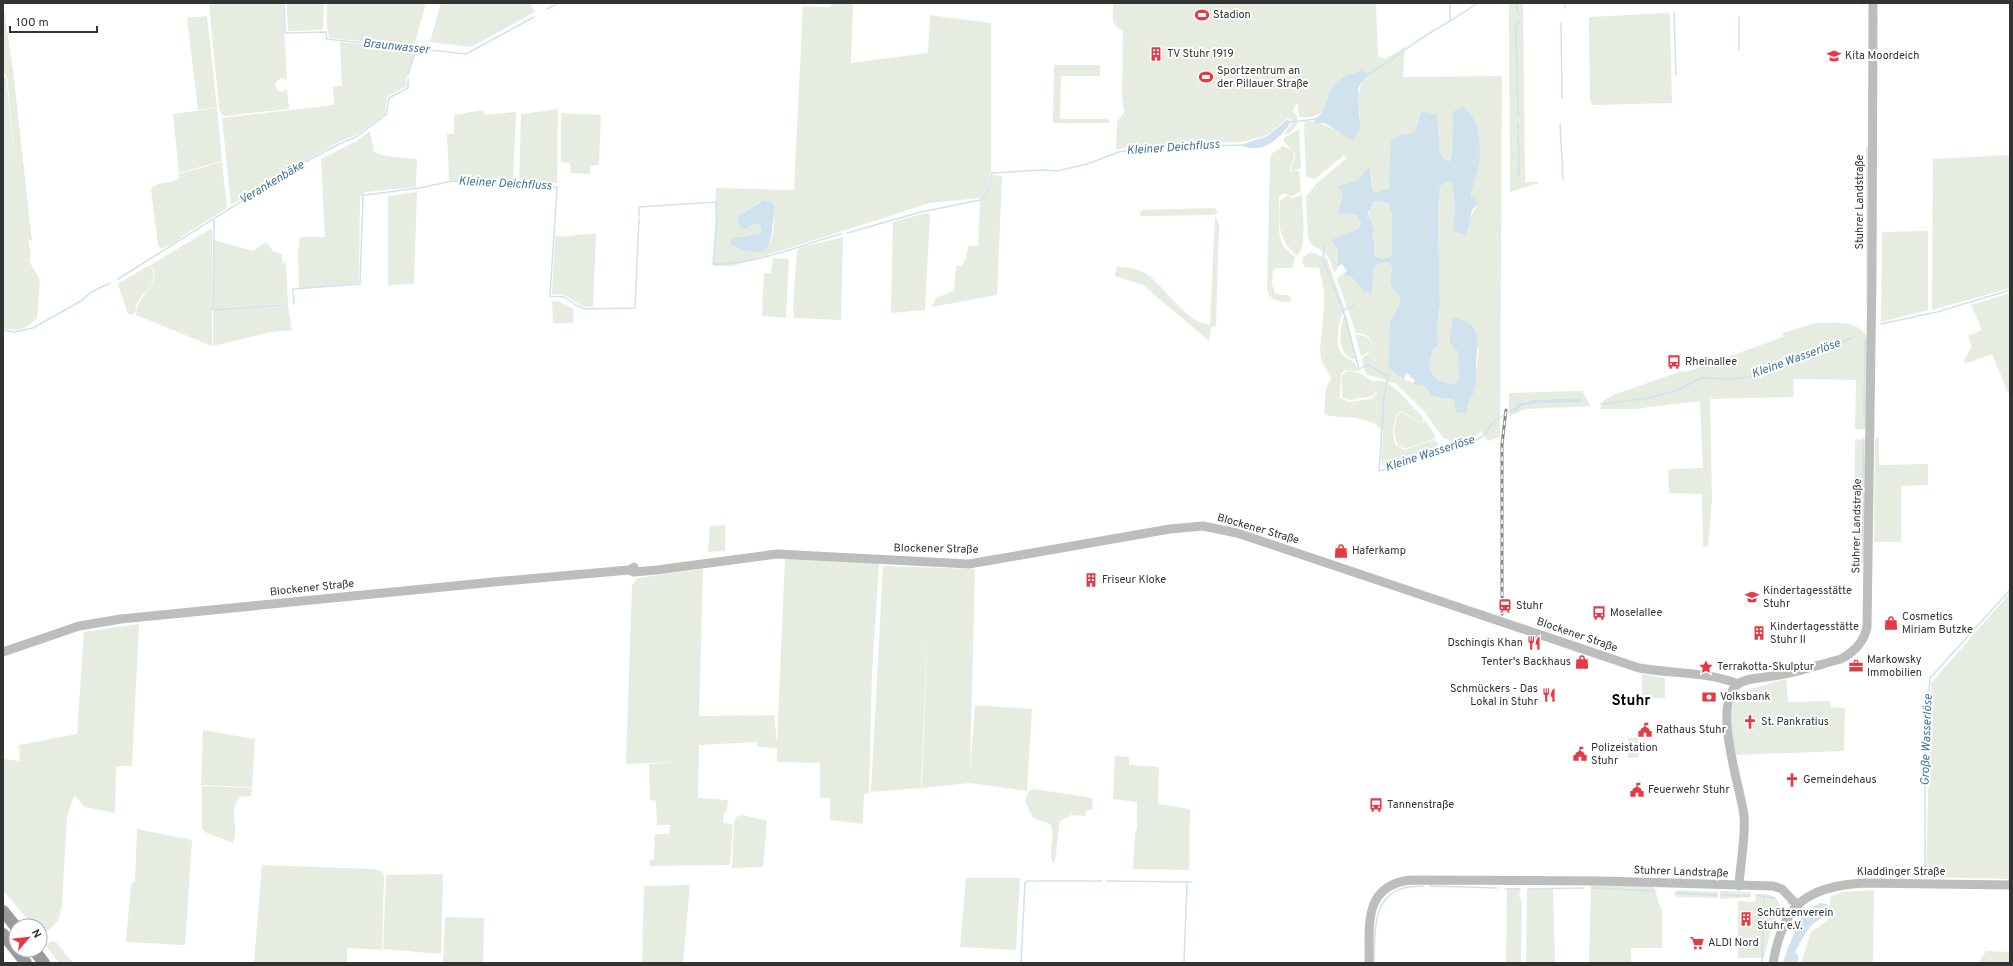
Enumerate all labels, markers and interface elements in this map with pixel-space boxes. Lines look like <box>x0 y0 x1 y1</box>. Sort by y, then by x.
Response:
sports icon: Stadion <box>1194 7 1210 23</box>
scale bar <box>10 8 97 34</box>
place label: Stadion <box>1213 8 1251 22</box>
text: 100 m <box>16 15 49 31</box>
water label: Braunwasser <box>362 36 431 59</box>
building icon: TV Stuhr 1919 <box>1148 46 1164 62</box>
place label: TV Stuhr 1919 <box>1167 47 1234 61</box>
school or university icon: Kita Moordeich <box>1826 48 1842 64</box>
place label: Kita Moordeich <box>1845 49 1919 63</box>
place label: Sportzentrum an der Pillauer Straße <box>1217 64 1308 91</box>
sports icon: Sportzentrum an der Pillauer Straße <box>1198 69 1214 85</box>
water label: Kleiner Deichfluss <box>1126 137 1221 159</box>
street label: Stuhrer Landstraße <box>1853 154 1867 250</box>
water label: Verankenbäke <box>237 157 308 209</box>
water label: Kleiner Deichfluss <box>458 174 553 194</box>
water label: Kleine Wasserlöse <box>1750 335 1843 382</box>
bus stop icon: Rheinallee <box>1666 354 1682 370</box>
place label: Rheinallee <box>1685 355 1737 369</box>
water label: Kleine Wasserlöse <box>1383 432 1477 476</box>
street label: Stuhrer Landstraße <box>1849 478 1865 574</box>
street label: Blockener Straße <box>1215 511 1301 547</box>
street label: Blockener Straße <box>894 541 979 557</box>
shop icon: Haferkamp <box>1333 543 1349 559</box>
place label: Haferkamp <box>1352 544 1406 558</box>
building icon: Friseur Kloke <box>1083 572 1099 588</box>
place label: Friseur Kloke <box>1102 573 1166 587</box>
street label: Blockener Straße <box>269 577 355 599</box>
place label: Kindertagesstätte Stuhr <box>1763 584 1852 611</box>
school or university icon: Kindertagesstätte Stuhr <box>1744 589 1760 605</box>
station icon: Stuhr <box>1497 598 1513 614</box>
place label: Stuhr <box>1516 599 1544 613</box>
bus stop icon: Moselallee <box>1591 605 1607 621</box>
place label: Moselallee <box>1610 606 1662 620</box>
place label: Cosmetics Miriam Butzke <box>1902 610 1973 637</box>
street label: Blockener Straße <box>1535 615 1619 655</box>
shop icon: Cosmetics Miriam Butzke <box>1883 615 1899 631</box>
place label: Kindertagesstätte Stuhr II <box>1770 620 1859 647</box>
building icon: Kindertagesstätte Stuhr II <box>1751 625 1767 641</box>
restaurant icon: Dschingis Khan <box>1526 635 1542 651</box>
place label: Dschingis Khan <box>1448 636 1523 650</box>
place label: Markowsky Immobilien <box>1867 653 1922 680</box>
shop icon: Tenter's Backhaus <box>1574 654 1590 670</box>
place label: Tenter's Backhaus <box>1481 655 1571 669</box>
office icon: Markowsky Immobilien <box>1848 658 1864 674</box>
place icon: Terrakotta-Skulptur <box>1698 659 1714 675</box>
place label: Terrakotta-Skulptur <box>1717 660 1815 674</box>
place label: Schmückers - Das Lokal in Stuhr <box>1450 682 1539 709</box>
restaurant icon: Schmückers - Das Lokal in Stuhr <box>1541 687 1557 703</box>
bank icon: Volksbank <box>1701 689 1717 705</box>
place label: Volksbank <box>1720 690 1770 704</box>
district label: Stuhr <box>1611 692 1651 711</box>
water label: Große Wasserlöse <box>1917 693 1937 786</box>
church icon: St. Pankratius <box>1742 714 1758 730</box>
place label: St. Pankratius <box>1761 715 1829 729</box>
public building icon: Rathaus Stuhr <box>1637 722 1653 738</box>
place label: Rathaus Stuhr <box>1656 723 1727 737</box>
place label: Polizeistation Stuhr <box>1591 741 1658 768</box>
public building icon: Polizeistation Stuhr <box>1572 746 1588 762</box>
church icon: Gemeindehaus <box>1784 772 1800 788</box>
place label: Gemeindehaus <box>1803 773 1877 787</box>
public building icon: Feuerwehr Stuhr <box>1629 782 1645 798</box>
place label: Feuerwehr Stuhr <box>1648 783 1730 797</box>
bus stop icon: Tannenstraße <box>1368 797 1384 813</box>
place label: Tannenstraße <box>1387 798 1454 812</box>
street label: Stuhrer Landstraße <box>1633 863 1729 881</box>
street label: Kladdinger Straße <box>1857 865 1945 879</box>
place label: Schützenverein Stuhr e.V. <box>1757 906 1834 933</box>
building icon: Schützenverein Stuhr e.V. <box>1738 911 1754 927</box>
north arrow <box>8 918 48 958</box>
text: N <box>28 927 44 941</box>
supermarket icon: ALDI Nord <box>1689 935 1705 951</box>
place label: ALDI Nord <box>1708 936 1759 950</box>

